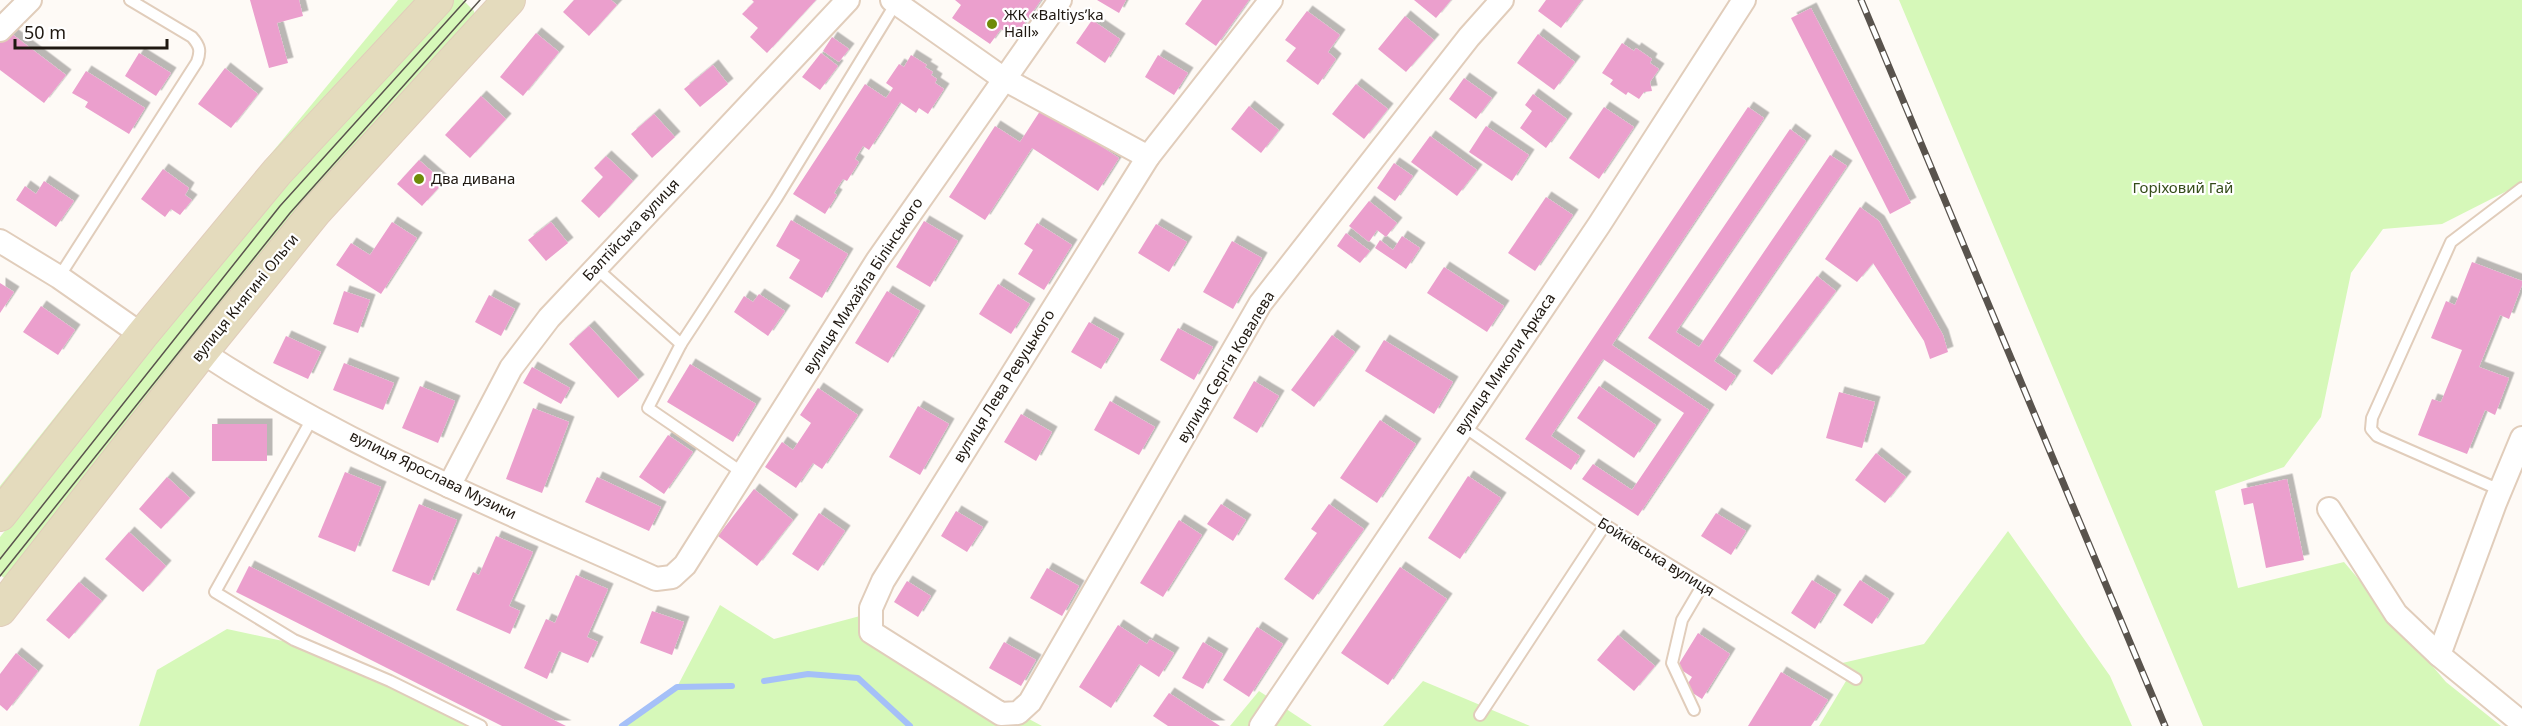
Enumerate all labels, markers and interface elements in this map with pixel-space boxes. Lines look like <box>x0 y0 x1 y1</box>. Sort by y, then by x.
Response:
place label: ЖК «Baltiysʹka Hall» <box>1004 4 1104 41</box>
scale bar <box>15 12 166 50</box>
marker: ЖК «Baltiysʹka Hall» <box>985 17 999 31</box>
text: 50 m <box>24 20 66 44</box>
place label: Два дивана <box>431 168 515 188</box>
marker: Два дивана <box>412 172 426 186</box>
street label: Балтійська вулиця <box>578 174 683 285</box>
park label: Горіховий Гай <box>2133 177 2233 197</box>
street label: вулиця Михайла Білінського <box>798 193 927 377</box>
street label: вулиця Княгині Ольги <box>186 229 302 366</box>
street label: вулиця Сергія Ковалева <box>1172 287 1278 446</box>
street label: вулиця Миколи Аркаса <box>1449 289 1559 438</box>
street label: вулиця Лева Ревуцького <box>948 305 1059 466</box>
street label: вулиця Ярослава Музики <box>347 425 520 523</box>
street label: Бойківська вулиця <box>1594 512 1719 600</box>

